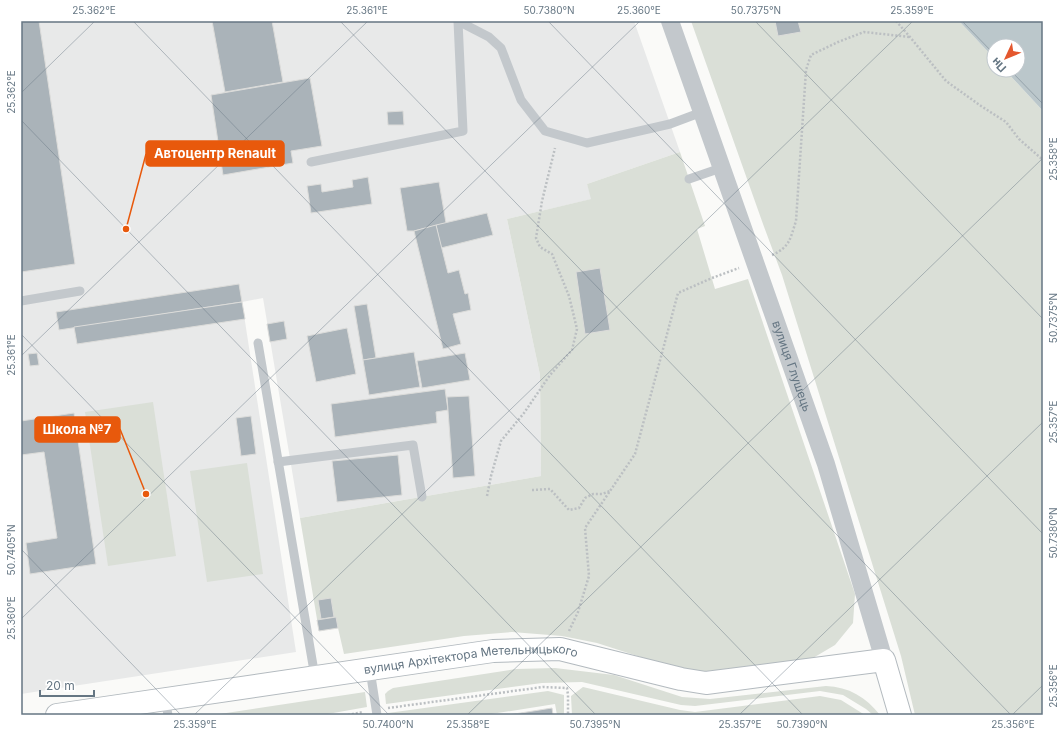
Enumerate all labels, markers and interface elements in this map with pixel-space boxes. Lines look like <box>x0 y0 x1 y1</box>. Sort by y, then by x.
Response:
text: 25.362°E <box>72 4 116 16</box>
text: 25.361°E <box>346 4 388 16</box>
text: 50.7380°N <box>523 4 575 16</box>
text: 25.360°E <box>617 4 661 16</box>
text: 50.7375°N <box>731 4 781 16</box>
text: 25.359°E <box>890 4 934 16</box>
north arrow <box>986 38 1026 78</box>
text: Пн <box>988 55 1009 75</box>
text: 25.362°E <box>5 70 17 114</box>
text: 25.358°E <box>1047 137 1059 181</box>
callout: Автоцентр Renault <box>146 141 284 166</box>
text: Автоцентр Renault <box>154 145 276 161</box>
text: 50.7375°N <box>1047 293 1059 343</box>
street label: вулиця Глушець <box>769 319 815 414</box>
text: 25.361°E <box>5 334 17 376</box>
text: 25.357°E <box>1047 400 1059 444</box>
callout: Школа №7 <box>35 417 120 442</box>
text: Школа №7 <box>43 421 112 437</box>
text: 50.7380°N <box>1047 507 1059 559</box>
text: 50.7405°N <box>5 525 17 575</box>
text: 25.360°E <box>5 596 17 640</box>
street label: вулиця Архітектора Метельницького <box>363 641 580 677</box>
text: 25.356°E <box>1047 664 1059 708</box>
scale bar <box>40 672 94 698</box>
text: 20 m <box>46 678 75 693</box>
text: 25.359°E <box>173 718 217 730</box>
text: 50.7400°N <box>362 718 414 730</box>
text: 25.358°E <box>446 718 490 730</box>
text: 50.7395°N <box>570 718 620 730</box>
text: 25.357°E <box>718 718 762 730</box>
text: 50.7390°N <box>776 718 828 730</box>
text: 25.356°E <box>991 718 1035 730</box>

